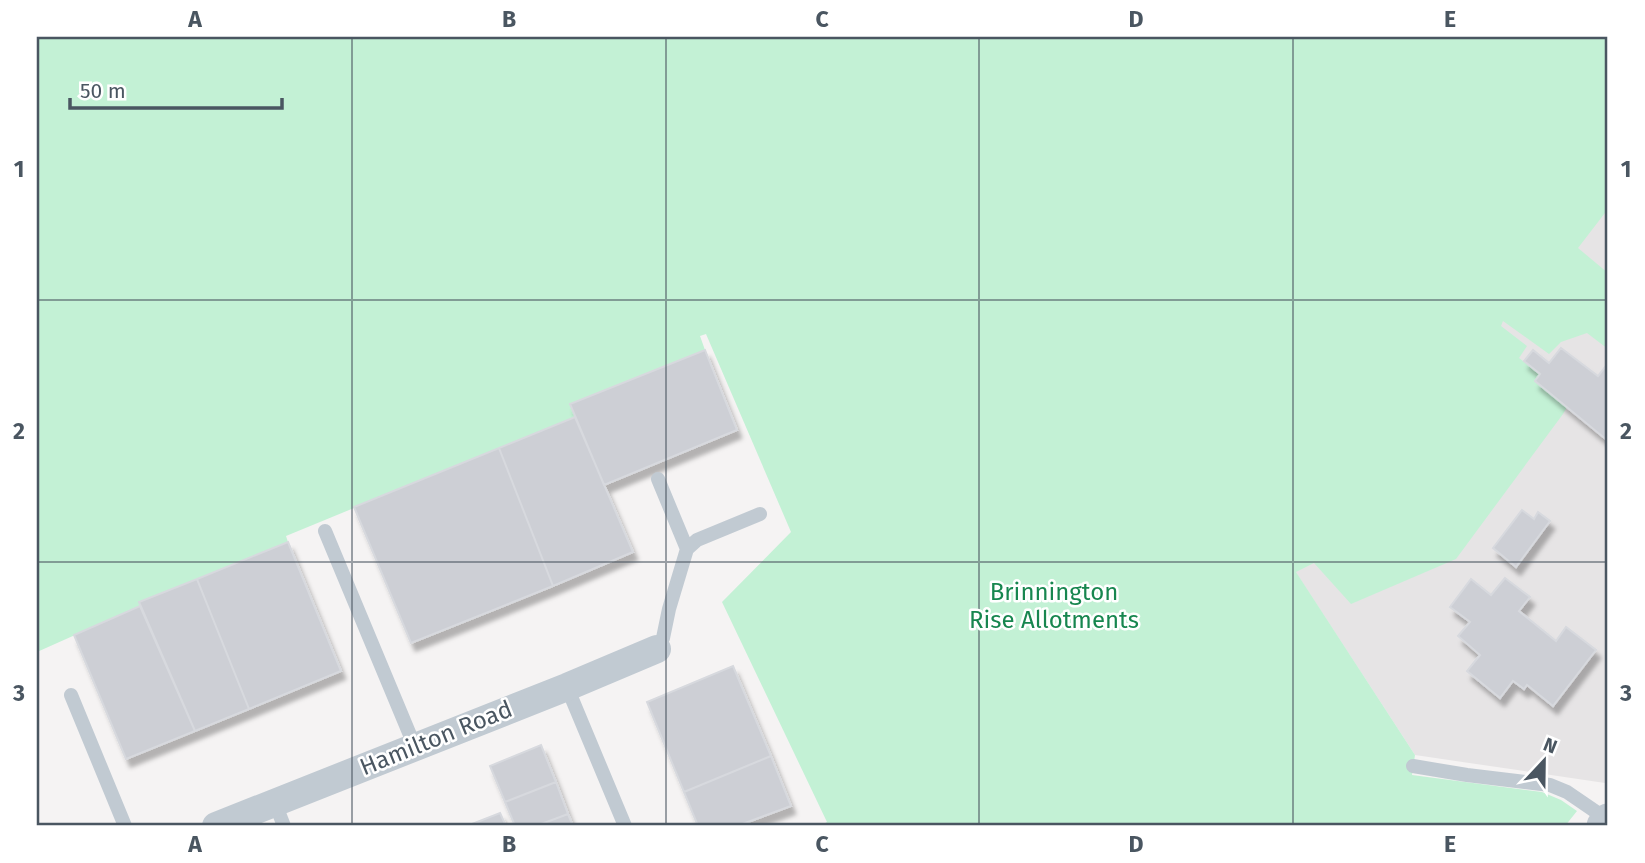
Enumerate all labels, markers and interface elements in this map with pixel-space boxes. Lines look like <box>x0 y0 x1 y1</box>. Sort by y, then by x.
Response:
text: A <box>187 5 202 33</box>
text: B <box>502 5 516 33</box>
text: C <box>815 5 829 33</box>
text: D <box>1129 5 1144 33</box>
text: E <box>1444 5 1456 33</box>
scale bar <box>70 66 282 110</box>
text: 50 m <box>80 78 126 104</box>
text: 1 <box>14 155 24 183</box>
text: 1 <box>1621 155 1631 183</box>
text: 2 <box>13 417 25 445</box>
text: 2 <box>1620 417 1632 445</box>
park label: Brinnington Rise Allotments <box>969 578 1139 634</box>
text: 3 <box>12 679 25 707</box>
text: 3 <box>1619 679 1632 707</box>
street label: Hamilton Road <box>356 695 516 781</box>
north arrow <box>1508 726 1578 796</box>
text: N <box>1540 733 1560 759</box>
text: A <box>187 830 202 858</box>
text: B <box>502 830 516 858</box>
text: C <box>815 830 829 858</box>
text: D <box>1129 830 1144 858</box>
text: E <box>1444 830 1456 858</box>

